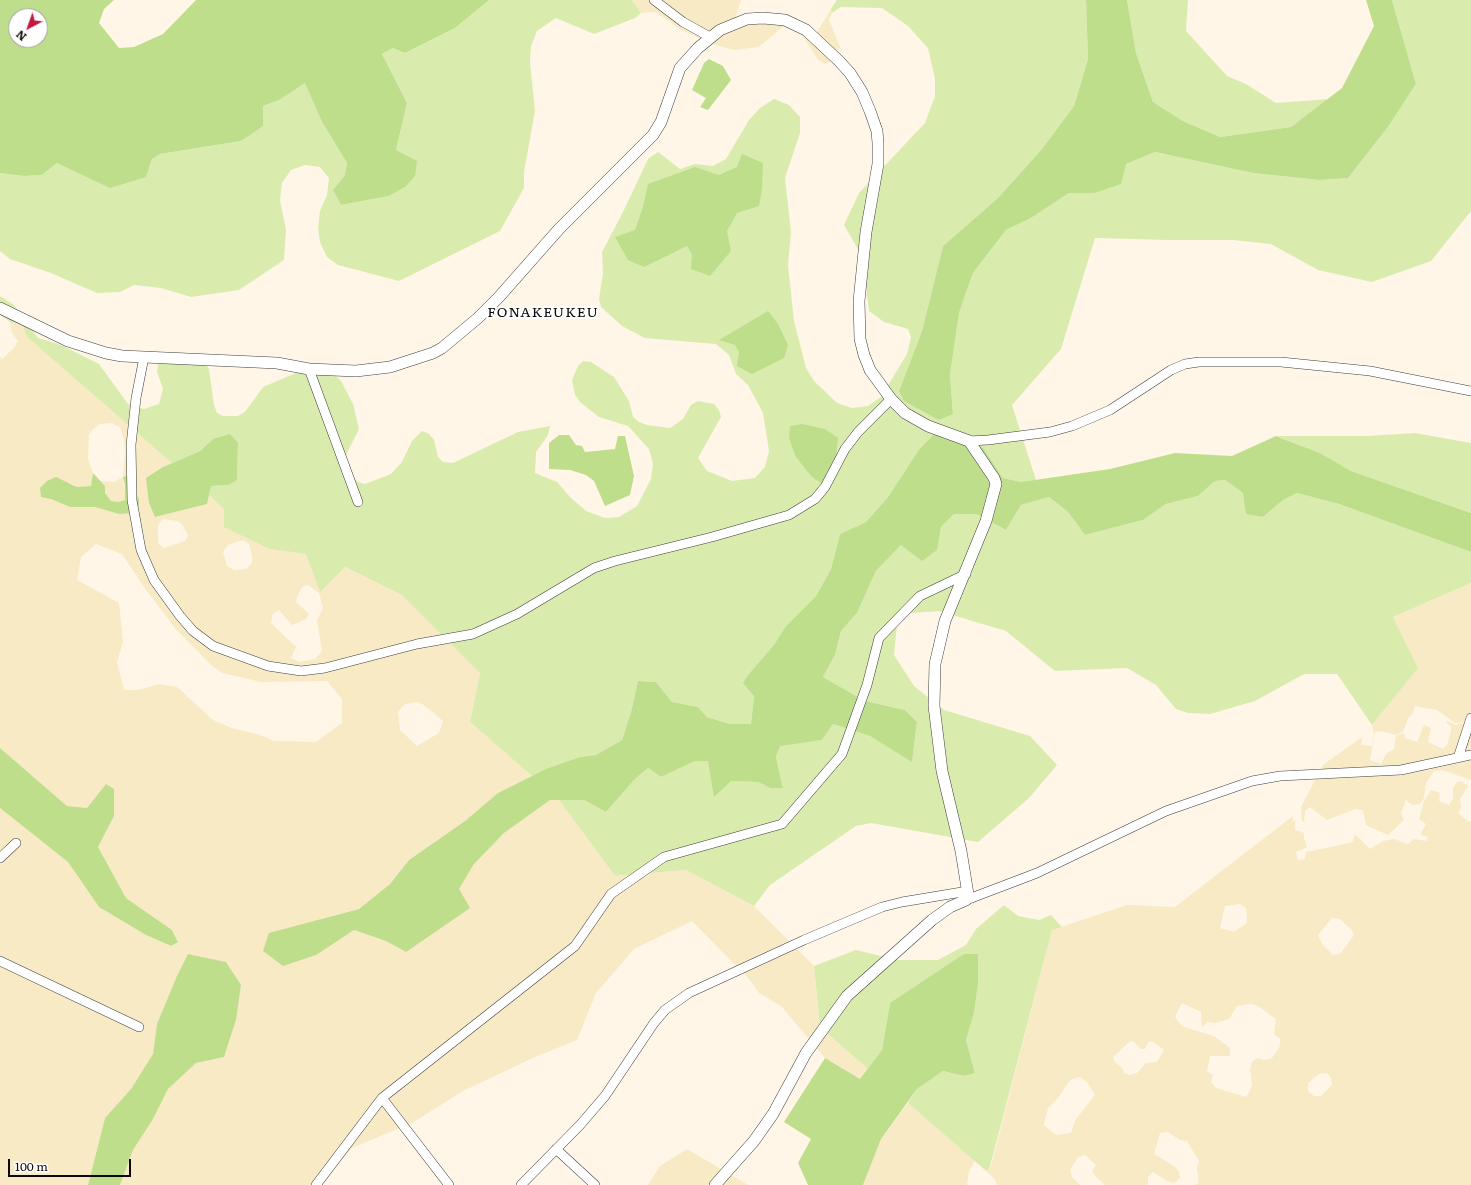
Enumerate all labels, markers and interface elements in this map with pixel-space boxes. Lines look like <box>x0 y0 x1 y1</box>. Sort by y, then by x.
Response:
north arrow <box>8 8 48 48</box>
text: N <box>12 27 30 45</box>
district label: FONAKEUKEU <box>487 305 599 321</box>
scale bar <box>10 1151 133 1177</box>
text: 100 m <box>15 1157 48 1175</box>

